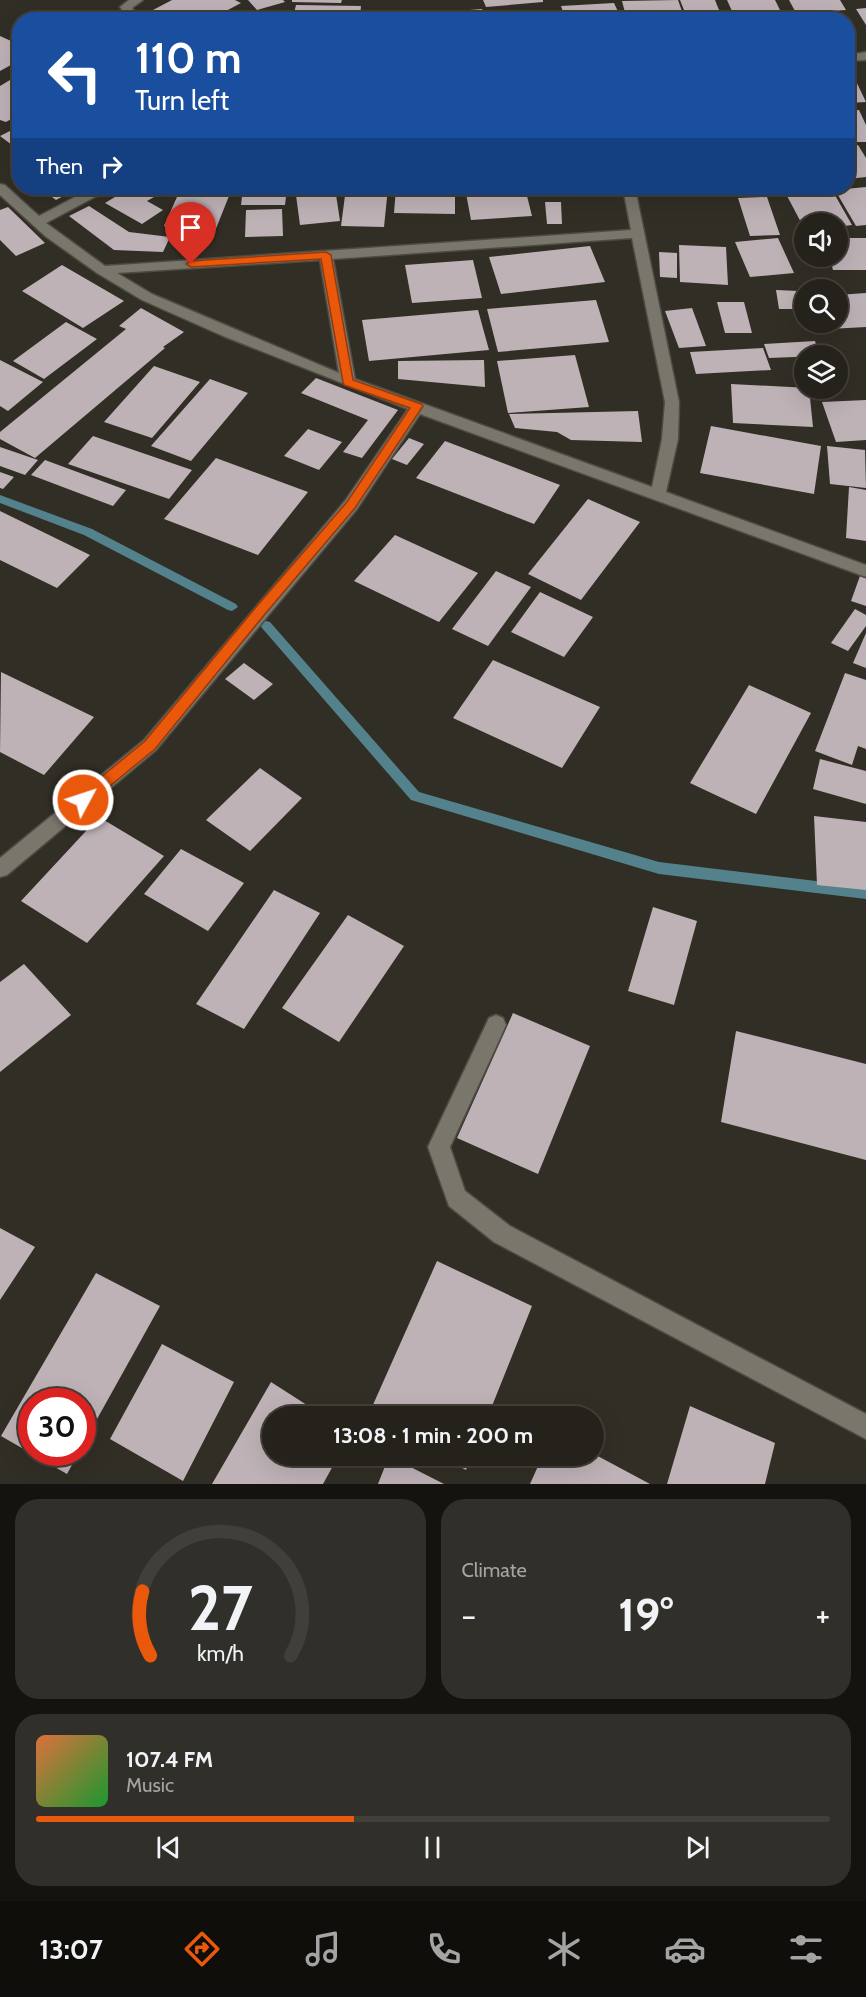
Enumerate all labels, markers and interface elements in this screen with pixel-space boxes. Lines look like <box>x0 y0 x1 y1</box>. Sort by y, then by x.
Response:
text: 110 m <box>135 32 242 84</box>
icon: left <box>36 36 114 114</box>
text: Turn left <box>135 84 229 117</box>
icon: right <box>95 150 128 183</box>
text: Then <box>36 153 83 180</box>
pin <box>165 202 216 264</box>
icon: arrive <box>174 211 207 244</box>
map controls <box>794 213 848 399</box>
button: sound <box>794 213 848 267</box>
button: search <box>794 279 848 333</box>
button: layers <box>794 345 848 399</box>
position arrow <box>51 768 115 832</box>
speed limit sign: 30 <box>18 1388 96 1466</box>
text: 13:08 · 1 min · 200 m <box>333 1422 533 1449</box>
text: Climate <box>462 1558 527 1582</box>
text: 27 <box>188 1570 253 1646</box>
text: 19° <box>618 1588 673 1642</box>
text: − <box>462 1595 476 1635</box>
text: + <box>815 1595 830 1635</box>
text: km/h <box>197 1640 244 1666</box>
text: 107.4 FM <box>126 1746 213 1773</box>
text: Music <box>126 1773 174 1797</box>
icon: previous <box>152 1831 185 1864</box>
icon: pause <box>416 1831 449 1864</box>
icon: next <box>681 1831 714 1864</box>
icon: directions <box>181 1928 223 1970</box>
icon: music <box>302 1928 344 1970</box>
icon: phone <box>423 1928 465 1970</box>
icon: climate <box>543 1928 585 1970</box>
icon: car <box>664 1928 706 1970</box>
icon: filters <box>785 1928 827 1970</box>
text: 13:07 <box>39 1933 103 1966</box>

